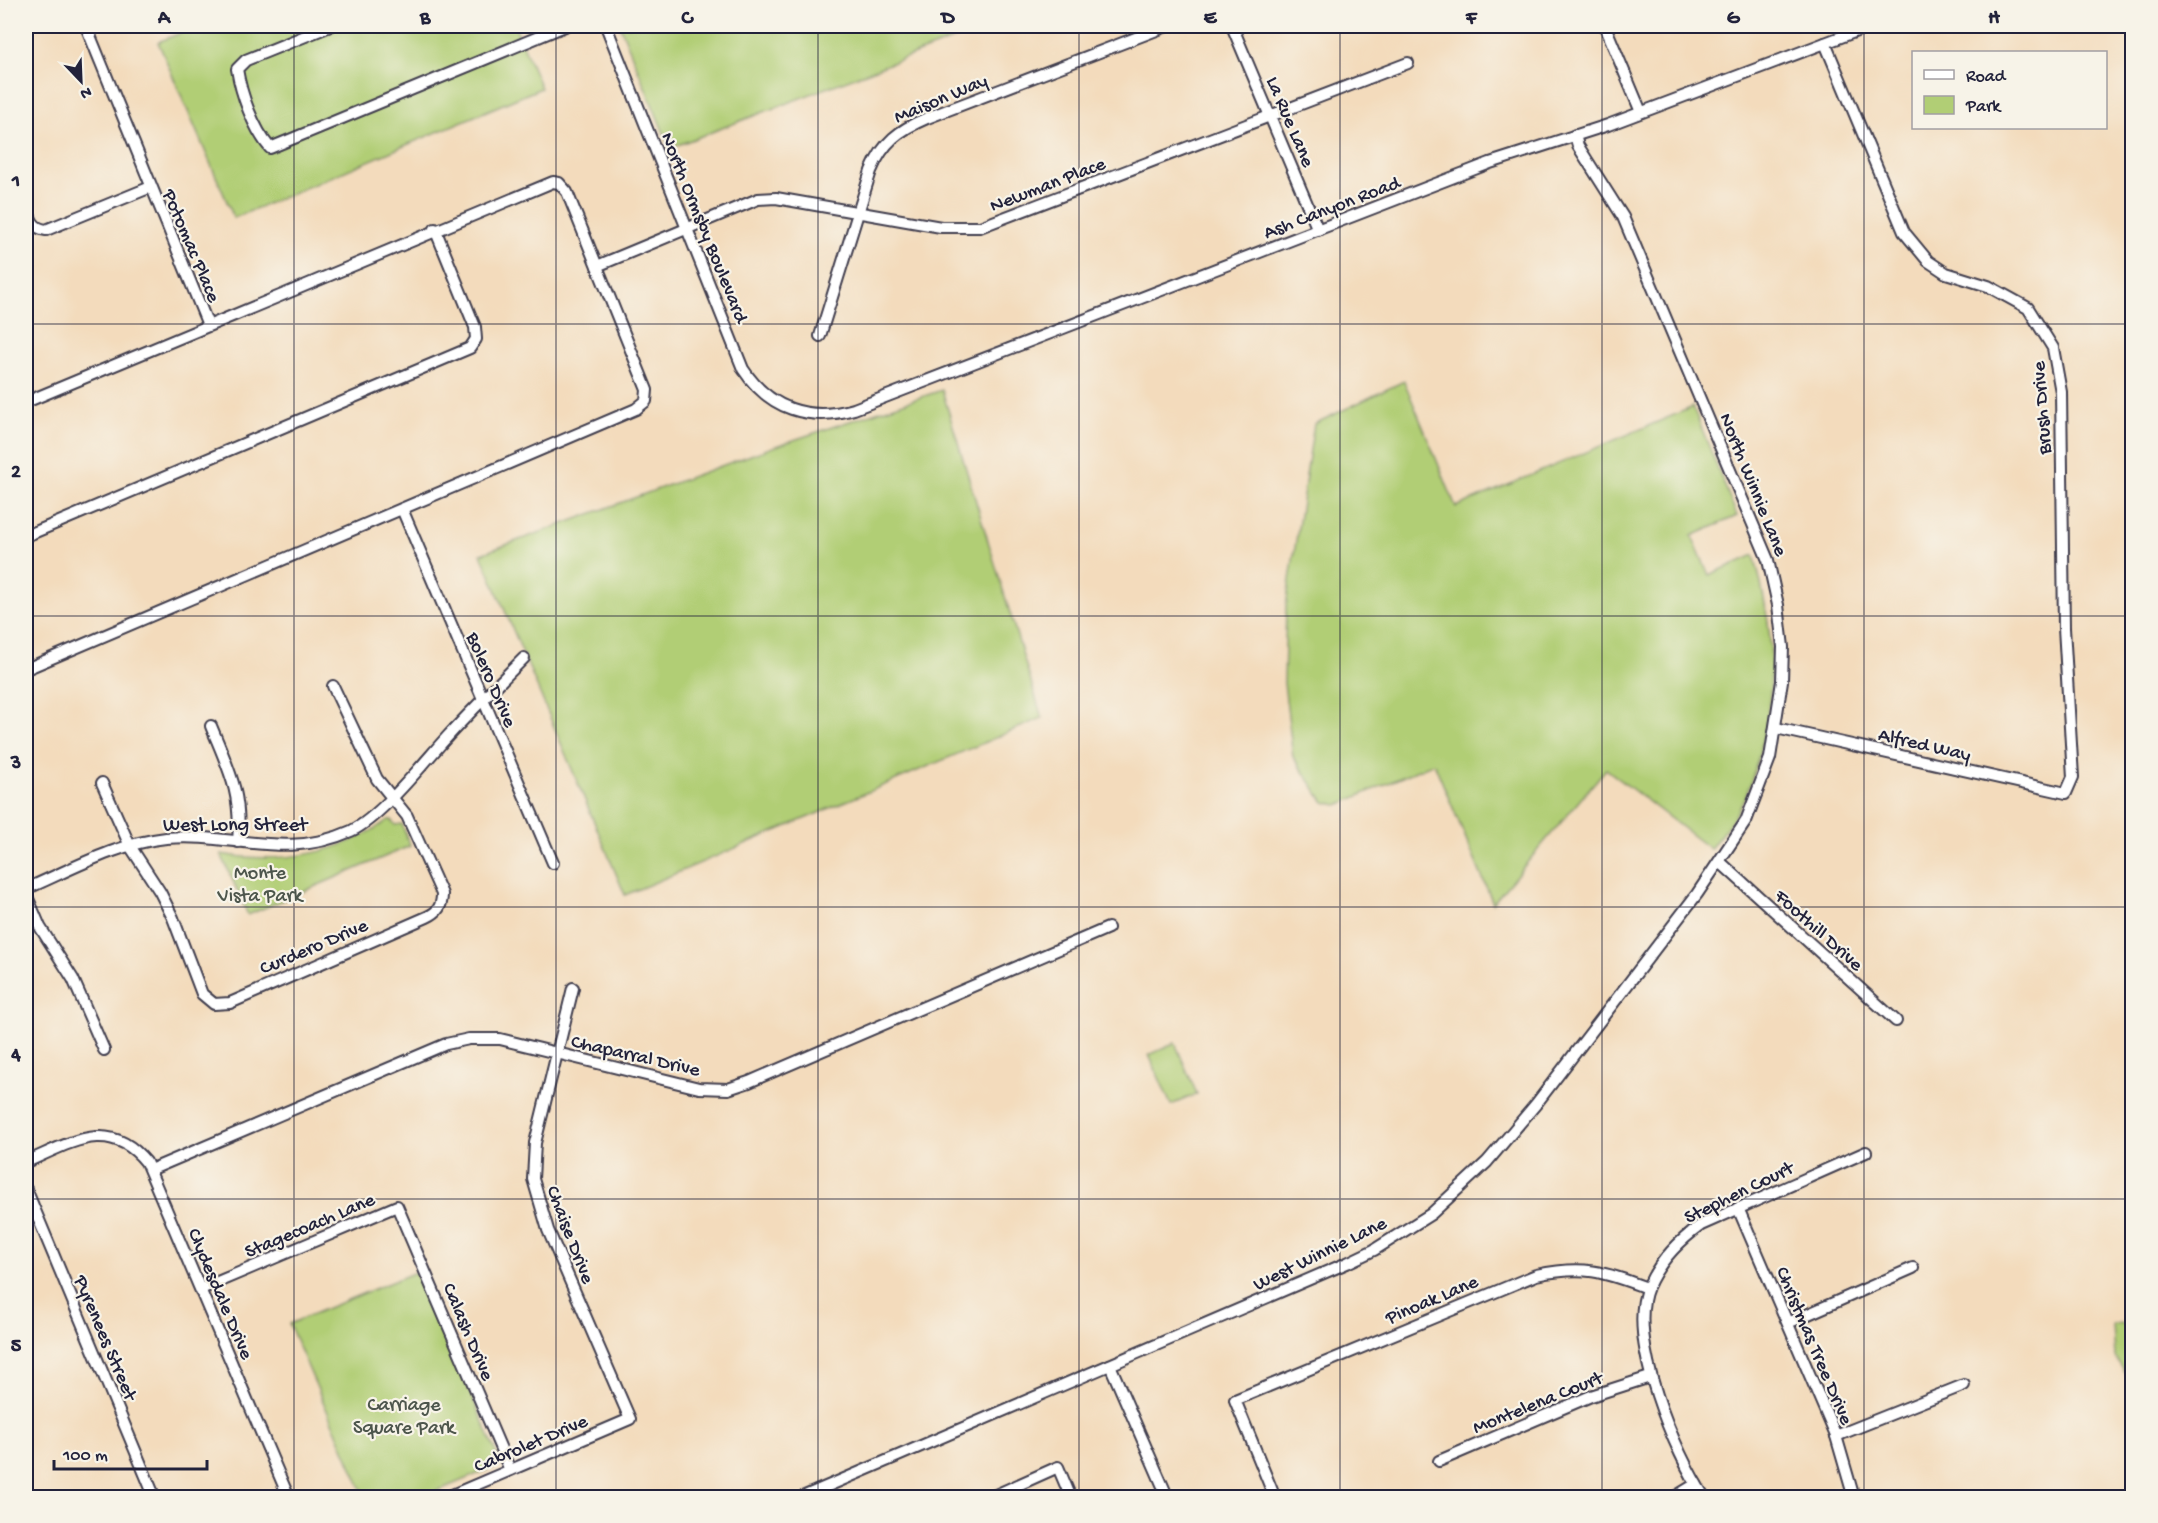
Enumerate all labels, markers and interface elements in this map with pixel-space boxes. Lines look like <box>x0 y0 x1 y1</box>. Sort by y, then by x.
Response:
text: A <box>157 8 172 31</box>
text: B <box>419 8 431 31</box>
text: C <box>681 8 695 31</box>
text: D <box>939 8 955 31</box>
text: E <box>1204 8 1218 31</box>
text: F <box>1465 8 1478 31</box>
text: G <box>1727 8 1741 31</box>
text: H <box>1988 8 2000 31</box>
north arrow <box>51 51 111 111</box>
legend <box>1912 51 2107 129</box>
text: Road <box>1966 67 2007 88</box>
street label: Maison Way <box>891 70 992 130</box>
street label: La Rue Lane <box>1259 74 1318 172</box>
text: N <box>76 81 94 103</box>
text: Park <box>1965 97 2002 118</box>
street label: North Ormsby Boulevard <box>654 130 752 329</box>
street label: Newman Place <box>987 153 1110 219</box>
text: 1 <box>11 171 20 194</box>
street label: Ash Canyon Road <box>1261 172 1406 246</box>
street label: Potomac Place <box>155 186 224 307</box>
street label: Brush Drive <box>2029 360 2058 456</box>
street label: North Winnie Lane <box>1713 410 1791 561</box>
text: 2 <box>11 462 21 485</box>
street label: Bolero Drive <box>459 628 520 732</box>
street label: Alfred Way <box>1876 725 1973 768</box>
text: 3 <box>10 753 21 776</box>
street label: West Long Street <box>163 815 309 838</box>
park label: Monte Vista Park <box>217 863 305 909</box>
street label: Foothill Drive <box>1768 885 1867 978</box>
street label: Curdero Drive <box>257 915 372 981</box>
street label: Chaparral Drive <box>568 1031 703 1084</box>
text: 4 <box>10 1045 21 1068</box>
street label: Stephen Court <box>1681 1157 1800 1231</box>
street label: Chaise Drive <box>540 1183 598 1288</box>
street label: Stagecoach Lane <box>242 1189 379 1265</box>
street label: West Winnie Lane <box>1250 1213 1392 1297</box>
street label: Clydesdale Drive <box>181 1225 257 1364</box>
street label: Christmas Tree Drive <box>1769 1264 1857 1430</box>
street label: Pyrenees Street <box>67 1271 141 1406</box>
street label: Pinoak Lane <box>1382 1271 1483 1331</box>
street label: Calash Drive <box>436 1280 498 1385</box>
text: 5 <box>11 1336 22 1359</box>
street label: Montelena Court <box>1470 1367 1608 1441</box>
park label: Carriage Square Park <box>353 1395 457 1441</box>
street label: Cabrolet Drive <box>471 1411 592 1479</box>
scale bar <box>54 1433 207 1471</box>
text: 100 m <box>62 1446 108 1467</box>

